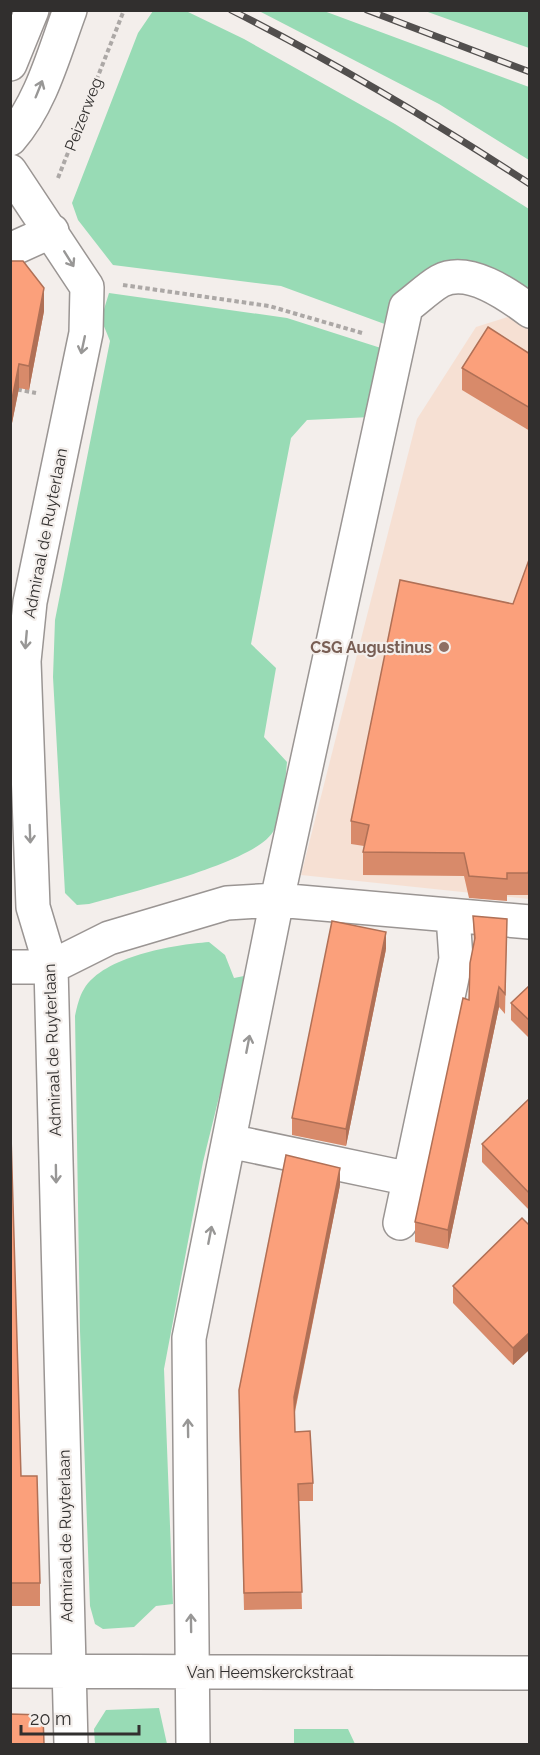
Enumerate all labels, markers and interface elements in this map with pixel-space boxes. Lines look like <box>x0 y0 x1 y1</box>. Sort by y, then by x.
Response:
street label: Peizerweg <box>61 75 106 154</box>
one-way arrow <box>34 80 45 98</box>
one-way arrow <box>64 250 76 267</box>
one-way arrow <box>77 336 89 355</box>
street label: Admiraal de Ruyterlaan <box>20 446 71 620</box>
one-way arrow <box>20 629 31 649</box>
place label: CSG Augustinus <box>310 638 432 657</box>
marker: CSG Augustinus <box>437 640 451 654</box>
one-way arrow <box>25 824 36 844</box>
street label: Admiraal de Ruyterlaan <box>40 963 65 1137</box>
one-way arrow <box>243 1035 254 1054</box>
one-way arrow <box>50 1163 62 1183</box>
one-way arrow <box>205 1226 216 1245</box>
one-way arrow <box>182 1419 194 1439</box>
street label: Admiraal de Ruyterlaan <box>54 1449 77 1623</box>
one-way arrow <box>185 1614 197 1634</box>
street label: Van Heemskerckstraat <box>187 1663 354 1682</box>
scale bar <box>21 1698 140 1736</box>
text: 20 m <box>30 1708 72 1729</box>

